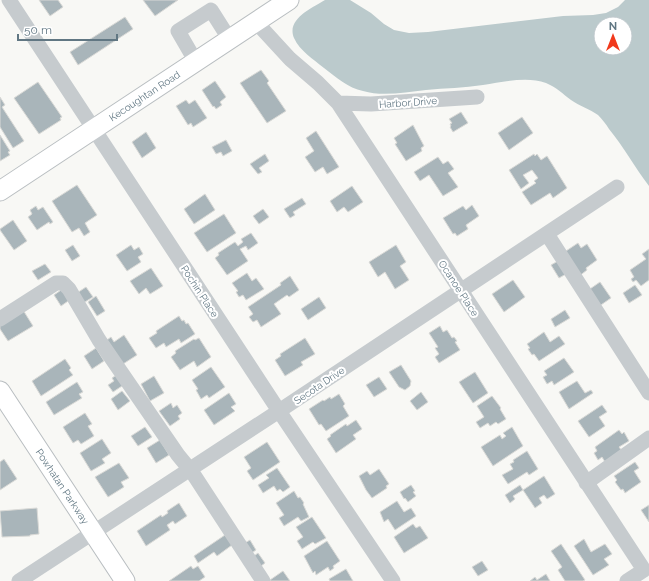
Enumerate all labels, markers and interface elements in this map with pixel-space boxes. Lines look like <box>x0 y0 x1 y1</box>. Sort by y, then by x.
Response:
scale bar <box>18 16 117 42</box>
north arrow <box>593 16 633 56</box>
text: N <box>609 20 617 33</box>
text: 50 m <box>24 23 52 37</box>
street label: Kecoughtan Road <box>107 69 182 123</box>
street label: Harbor Drive <box>379 95 438 110</box>
street label: Ocanoe Place <box>436 258 481 318</box>
street label: Pochin Place <box>179 263 221 319</box>
street label: Secota Drive <box>292 364 347 406</box>
street label: Powhatan Parkway <box>34 447 91 527</box>

